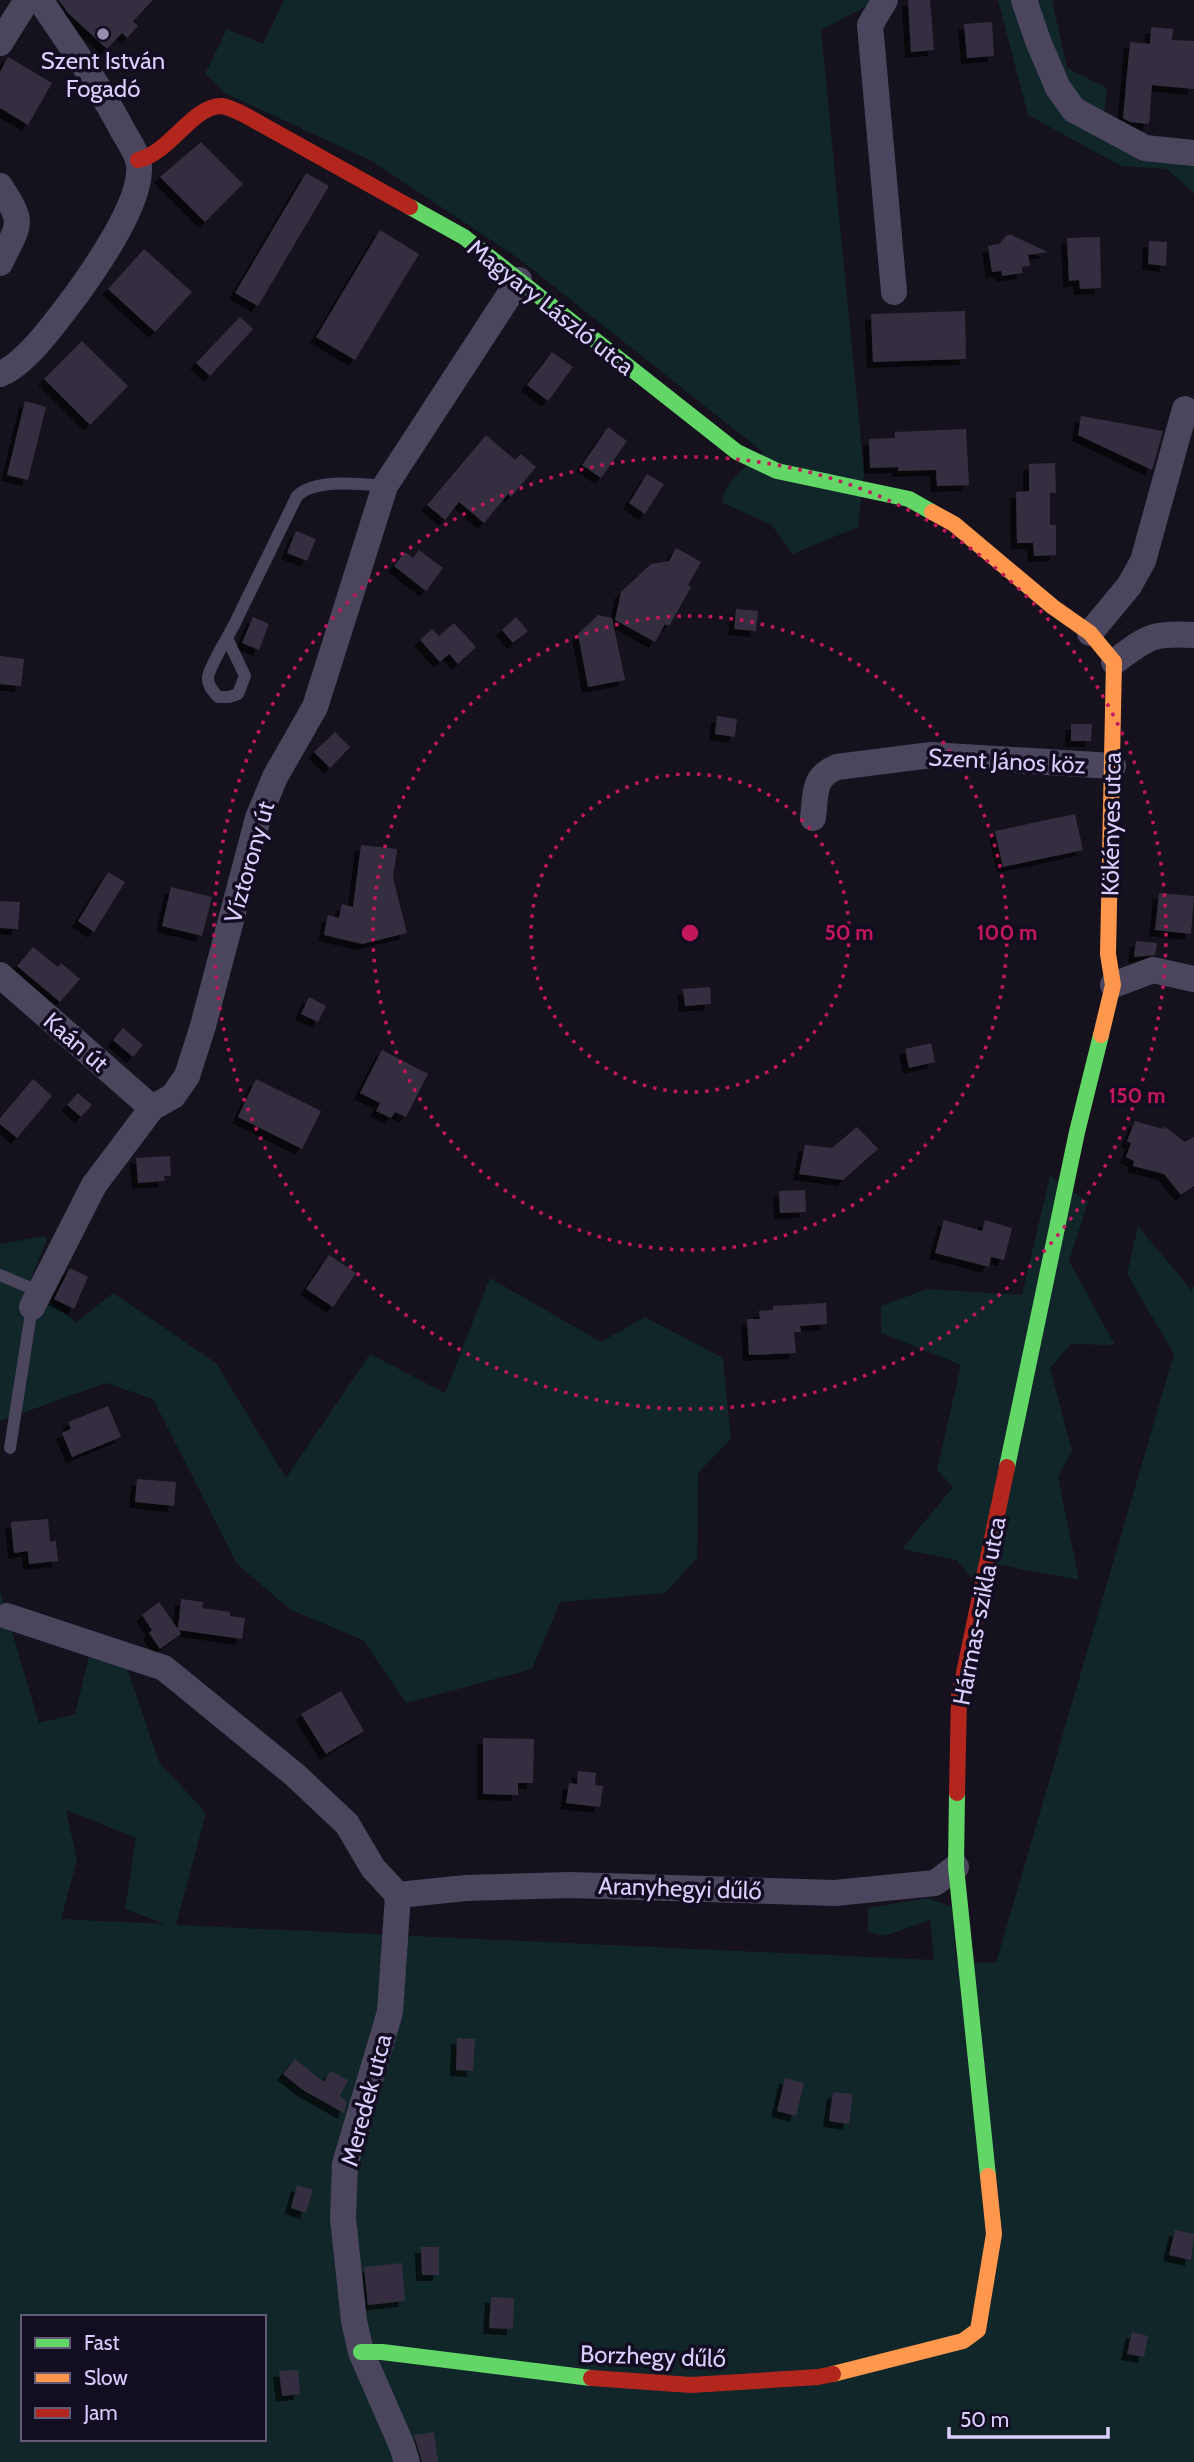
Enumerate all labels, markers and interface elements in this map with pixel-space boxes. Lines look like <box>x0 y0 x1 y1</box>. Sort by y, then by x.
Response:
marker: Szent István Fogadó <box>95 26 111 42</box>
place label: Szent István Fogadó <box>41 46 165 103</box>
street label: Magyary László utca <box>462 233 640 381</box>
street label: Szent János köz <box>928 742 1086 780</box>
street label: Kökényes utca <box>1095 751 1127 896</box>
street label: Víztorony út <box>218 798 280 926</box>
text: 50 m <box>824 920 874 945</box>
text: 100 m <box>977 920 1037 945</box>
centre of rings <box>678 921 702 945</box>
street label: Kaán út <box>38 1006 114 1078</box>
text: 150 m <box>1109 1083 1165 1108</box>
street label: Hármas-szikla utca <box>947 1514 1012 1708</box>
street label: Aranyhegyi dűlő <box>598 1871 762 1905</box>
street label: Meredek utca <box>334 2030 398 2169</box>
legend <box>21 2315 266 2441</box>
text: Fast <box>84 2330 120 2355</box>
street label: Borzhegy dűlő <box>580 2339 726 2373</box>
text: Slow <box>84 2365 128 2390</box>
scale bar <box>949 2396 1108 2440</box>
text: Jam <box>83 2400 118 2425</box>
text: 50 m <box>960 2407 1009 2432</box>

